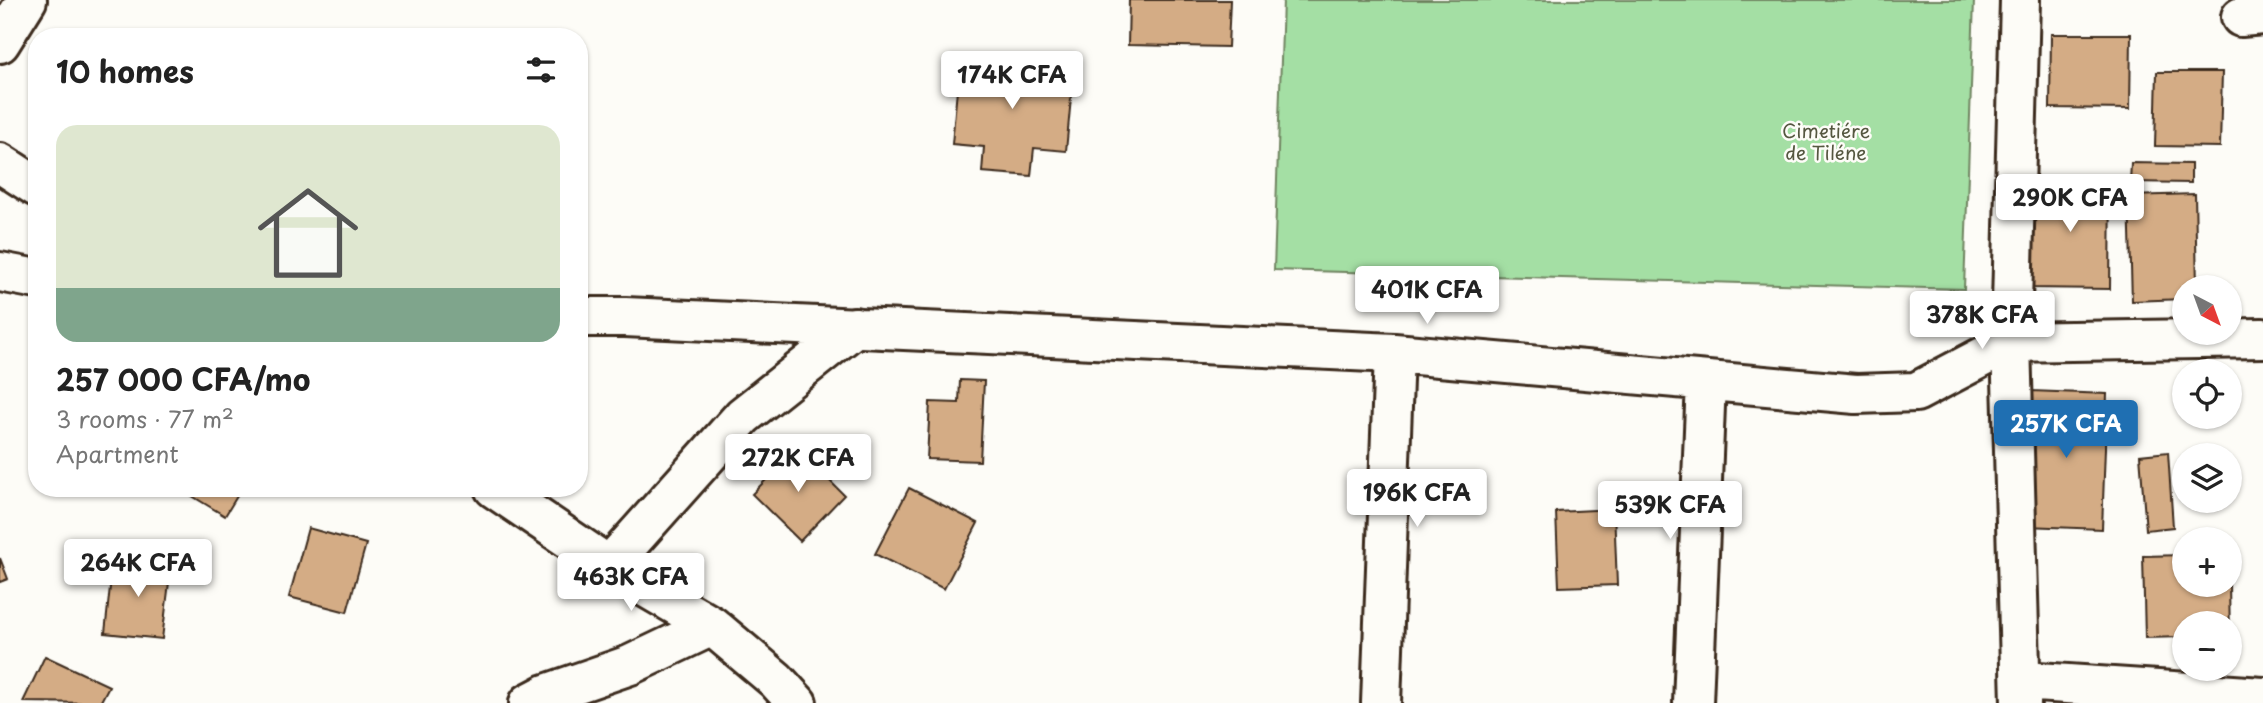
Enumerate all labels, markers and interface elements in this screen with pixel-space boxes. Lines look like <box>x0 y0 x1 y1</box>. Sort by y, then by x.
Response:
text: 10 homes <box>56 48 194 93</box>
icon: filters <box>522 51 560 89</box>
pin: 174K CFA <box>940 52 1084 111</box>
text: 174K CFA <box>957 56 1067 91</box>
park label: Cimetiére de Tiléne <box>1782 116 1870 166</box>
icon: home <box>245 170 371 296</box>
pin: 290K CFA <box>1998 174 2142 234</box>
text: 290K CFA <box>2012 179 2128 214</box>
pin: 401K CFA <box>1355 266 1499 326</box>
text: 401K CFA <box>1371 271 1483 306</box>
north arrow <box>2172 275 2242 345</box>
map controls <box>2172 275 2242 681</box>
pin: 378K CFA <box>1910 292 2054 351</box>
text: 378K CFA <box>1926 296 2038 331</box>
text: 257 000 CFA/mo <box>56 356 311 401</box>
button: locate <box>2172 359 2242 429</box>
pin: 257K CFA <box>1994 400 2138 460</box>
text: 3 rooms · 77 m² <box>56 401 234 436</box>
text: 257K CFA <box>2010 405 2122 440</box>
pin: 272K CFA <box>726 434 870 494</box>
text: Apartment <box>56 436 179 471</box>
text: 272K CFA <box>741 439 855 474</box>
button: layers <box>2172 443 2242 513</box>
pin: 196K CFA <box>1345 470 1489 529</box>
text: 196K CFA <box>1363 474 1471 509</box>
pin: 539K CFA <box>1598 482 1742 541</box>
text: 539K CFA <box>1614 486 1726 521</box>
button: + <box>2172 527 2242 597</box>
pin: 264K CFA <box>66 540 210 599</box>
text: 264K CFA <box>80 544 196 579</box>
pin: 463K CFA <box>559 554 703 613</box>
text: 463K CFA <box>573 558 689 593</box>
button: − <box>2172 611 2242 681</box>

